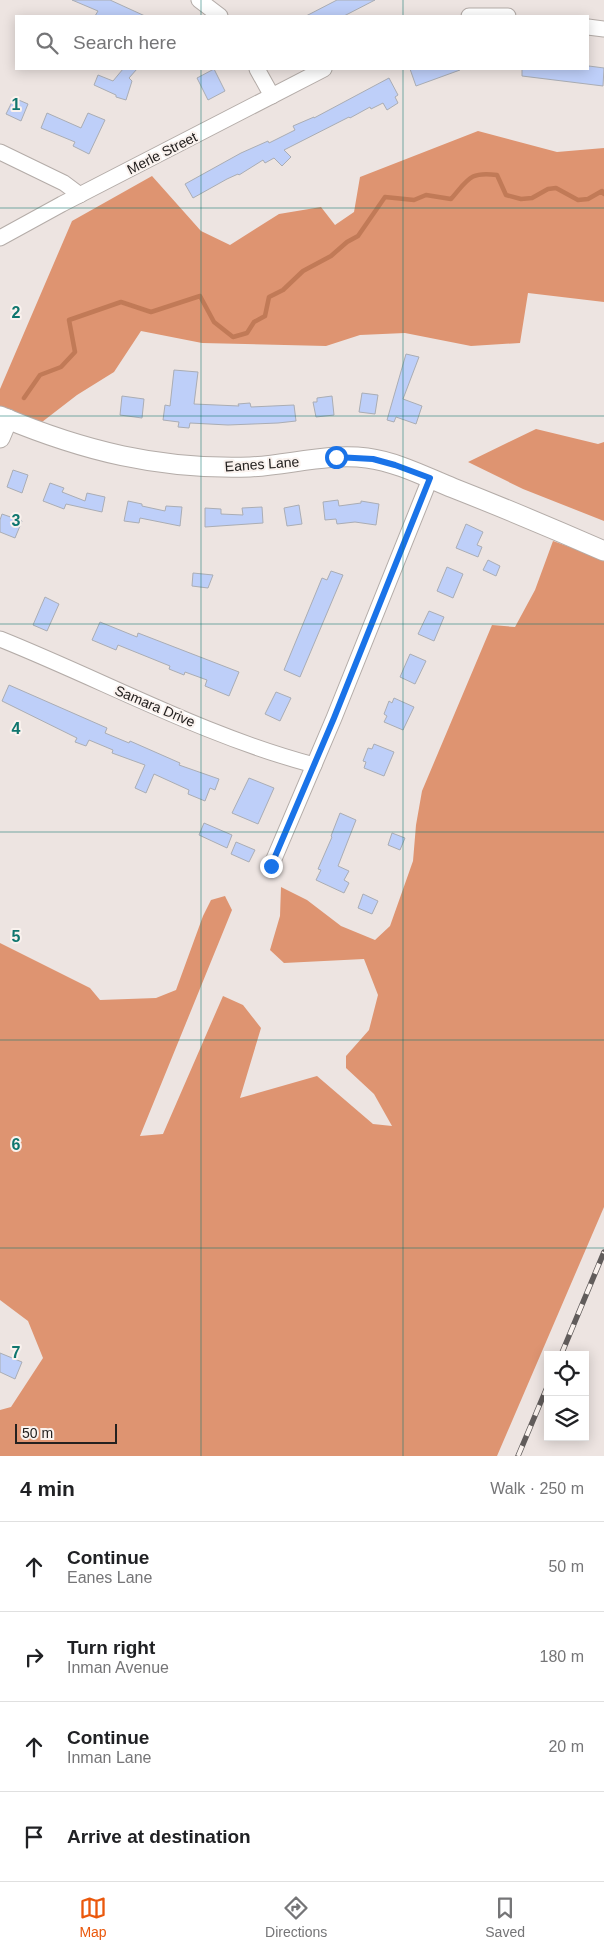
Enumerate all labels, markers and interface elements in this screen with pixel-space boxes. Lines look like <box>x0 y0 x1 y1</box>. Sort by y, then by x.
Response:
search box <box>15 15 589 70</box>
icon: search <box>33 29 61 57</box>
text: Search here <box>73 32 177 53</box>
text: 1 <box>12 96 21 113</box>
street label: Merle Street <box>124 129 200 177</box>
text: 2 <box>12 304 21 321</box>
route start <box>325 446 348 469</box>
street label: Eanes Lane <box>224 453 300 475</box>
text: 3 <box>12 512 21 529</box>
street label: Samara Drive <box>112 682 198 730</box>
text: 4 <box>12 720 21 737</box>
route end <box>260 855 283 878</box>
text: 5 <box>12 928 21 945</box>
text: 6 <box>12 1136 21 1153</box>
text: 7 <box>12 1344 21 1361</box>
map controls <box>544 1351 589 1441</box>
button: locate <box>544 1351 589 1396</box>
button: layers <box>544 1396 589 1441</box>
scale bar <box>15 1421 118 1444</box>
text: 50 m <box>22 1425 53 1441</box>
text: 4 min <box>20 1477 75 1500</box>
text: Walk · 250 m <box>490 1480 584 1497</box>
text: Continue <box>67 1547 149 1568</box>
icon: ahead <box>20 1553 48 1581</box>
text: 50 m <box>548 1558 584 1575</box>
text: Eanes Lane <box>67 1569 152 1586</box>
text: Turn right <box>67 1637 155 1658</box>
icon: right <box>20 1643 48 1671</box>
text: 180 m <box>540 1648 584 1665</box>
text: Inman Avenue <box>67 1659 169 1676</box>
text: Continue <box>67 1727 149 1748</box>
icon: ahead <box>20 1733 48 1761</box>
text: 20 m <box>548 1738 584 1755</box>
text: Inman Lane <box>67 1749 152 1766</box>
icon: arrive <box>20 1823 48 1851</box>
text: Arrive at destination <box>67 1826 251 1847</box>
tab: Map <box>79 1894 107 1940</box>
tab: Directions <box>265 1894 327 1940</box>
tab: Saved <box>485 1894 525 1940</box>

